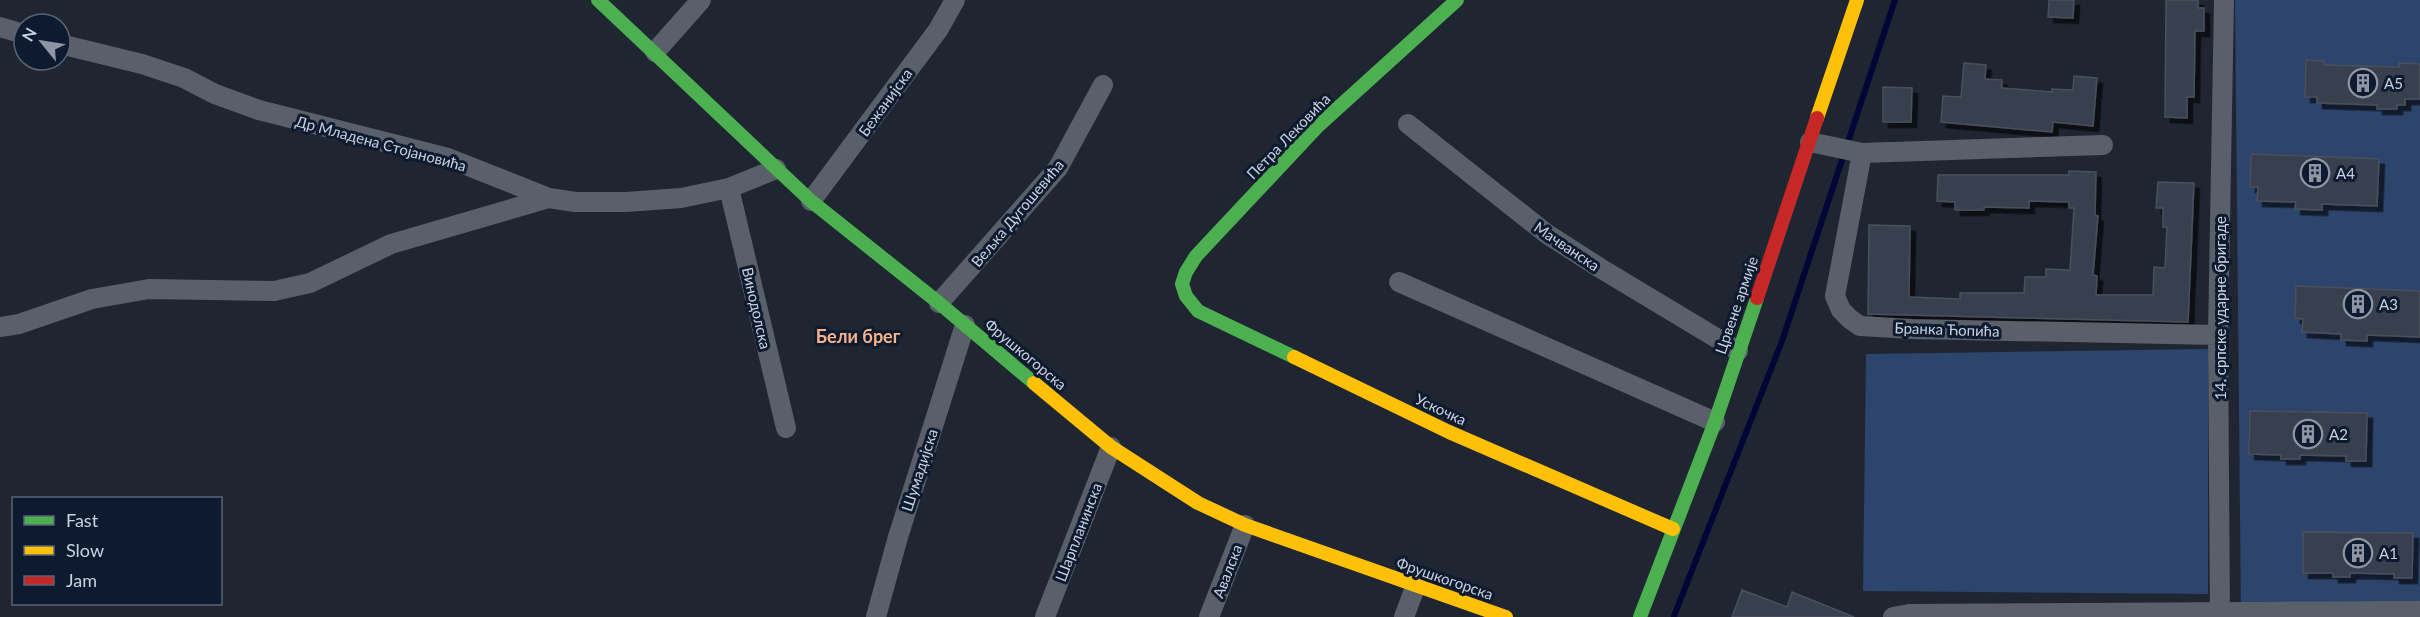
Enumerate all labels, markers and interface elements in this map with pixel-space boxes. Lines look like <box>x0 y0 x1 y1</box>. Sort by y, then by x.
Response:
north arrow <box>12 12 72 72</box>
text: N <box>17 24 40 44</box>
street label: Бежанијска <box>854 65 916 139</box>
building icon: A5 <box>2347 67 2379 99</box>
place label: A5 <box>2384 74 2403 92</box>
street label: Петра Лековића <box>1243 89 1333 183</box>
street label: Др Младена Стојановића <box>294 112 468 174</box>
street label: Вељка Дугошевића <box>967 156 1067 270</box>
building icon: A4 <box>2299 157 2331 189</box>
place label: A4 <box>2336 164 2355 182</box>
street label: 14. српске ударне бригаде <box>2211 216 2229 400</box>
street label: Мачванска <box>1531 218 1603 274</box>
street label: Црвене армије <box>1711 254 1761 356</box>
street label: Винодолска <box>739 265 775 351</box>
building icon: A3 <box>2342 288 2374 320</box>
place label: A3 <box>2379 295 2398 313</box>
street label: Фрушкогорска <box>982 315 1070 393</box>
street label: Бранка Ћопића <box>1894 318 2000 340</box>
district label: Бели брег <box>816 325 901 347</box>
street label: Ускочка <box>1413 389 1469 429</box>
building icon: A2 <box>2292 418 2324 450</box>
place label: A2 <box>2329 425 2348 443</box>
street label: Шумадијска <box>897 426 941 514</box>
street label: Шарпланинска <box>1051 480 1105 584</box>
legend <box>12 497 222 605</box>
text: Fast <box>66 509 99 531</box>
building icon: A1 <box>2342 537 2374 569</box>
text: Slow <box>66 539 104 561</box>
street label: Авалска <box>1209 542 1245 600</box>
place label: A1 <box>2379 544 2398 562</box>
street label: Фрушкогорска <box>1394 553 1496 603</box>
text: Jam <box>66 569 97 591</box>

